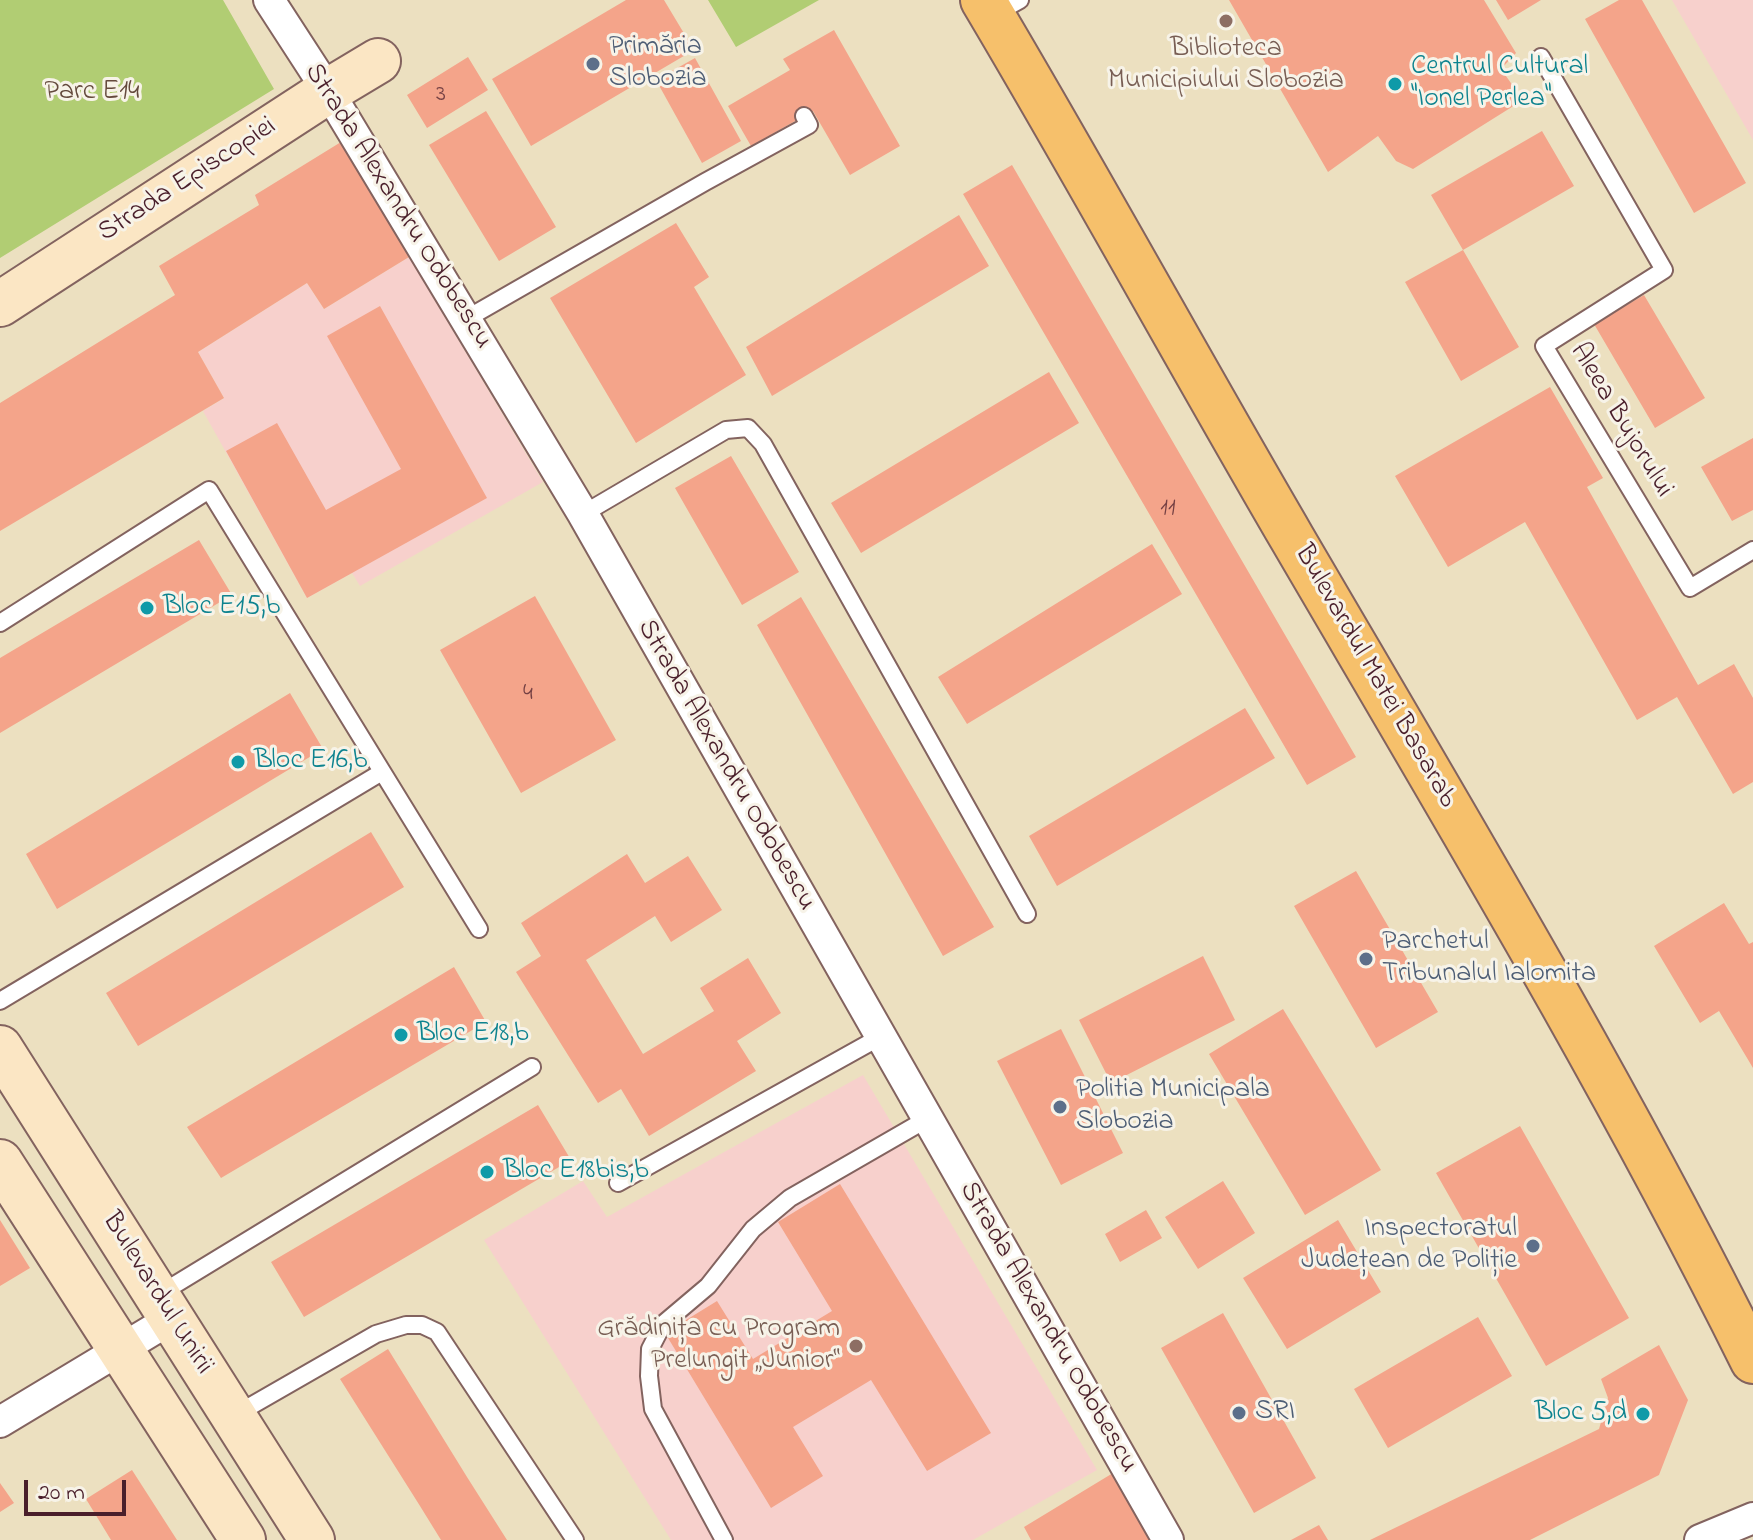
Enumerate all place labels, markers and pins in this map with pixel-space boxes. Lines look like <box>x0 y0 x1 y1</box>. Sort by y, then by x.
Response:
marker: Biblioteca Municipiului Slobozia <box>1217 12 1235 30</box>
place label: Primăria Slobozia <box>609 31 707 97</box>
place label: Biblioteca Municipiului Slobozia <box>1108 33 1344 99</box>
place label: Centrul Cultural "Ionel Perlea" <box>1411 51 1588 117</box>
marker: Primăria Slobozia <box>584 55 602 73</box>
marker: Centrul Cultural "Ionel Perlea" <box>1386 75 1404 93</box>
place label: Bloc E15,b <box>163 591 280 625</box>
marker: Bloc E15,b <box>138 599 156 617</box>
place label: Bloc E16,b <box>254 745 368 779</box>
marker: Bloc E16,b <box>229 753 247 771</box>
place label: Parchetul Tribunalul Ialomita <box>1382 926 1596 992</box>
marker: Parchetul Tribunalul Ialomita <box>1357 950 1375 968</box>
place label: Bloc E18,b <box>417 1018 529 1052</box>
marker: Bloc E18,b <box>392 1026 410 1044</box>
place label: Politia Municipala Slobozia <box>1076 1074 1270 1140</box>
marker: Politia Municipala Slobozia <box>1051 1098 1069 1116</box>
place label: Bloc E18bis,b <box>503 1155 649 1189</box>
marker: Bloc E18bis,b <box>478 1163 496 1181</box>
place label: Inspectoratul Județean de Poliție <box>1301 1213 1517 1279</box>
marker: Inspectoratul Județean de Poliție <box>1524 1237 1542 1255</box>
place label: Grădinița cu Program Prelungit „Junior“ <box>597 1313 840 1379</box>
marker: Grădinița cu Program Prelungit „Junior“ <box>847 1337 865 1355</box>
place label: SRI <box>1255 1396 1295 1430</box>
place label: Bloc 5,d <box>1535 1397 1627 1431</box>
marker: SRI <box>1230 1404 1248 1422</box>
marker: Bloc 5,d <box>1634 1405 1652 1423</box>

